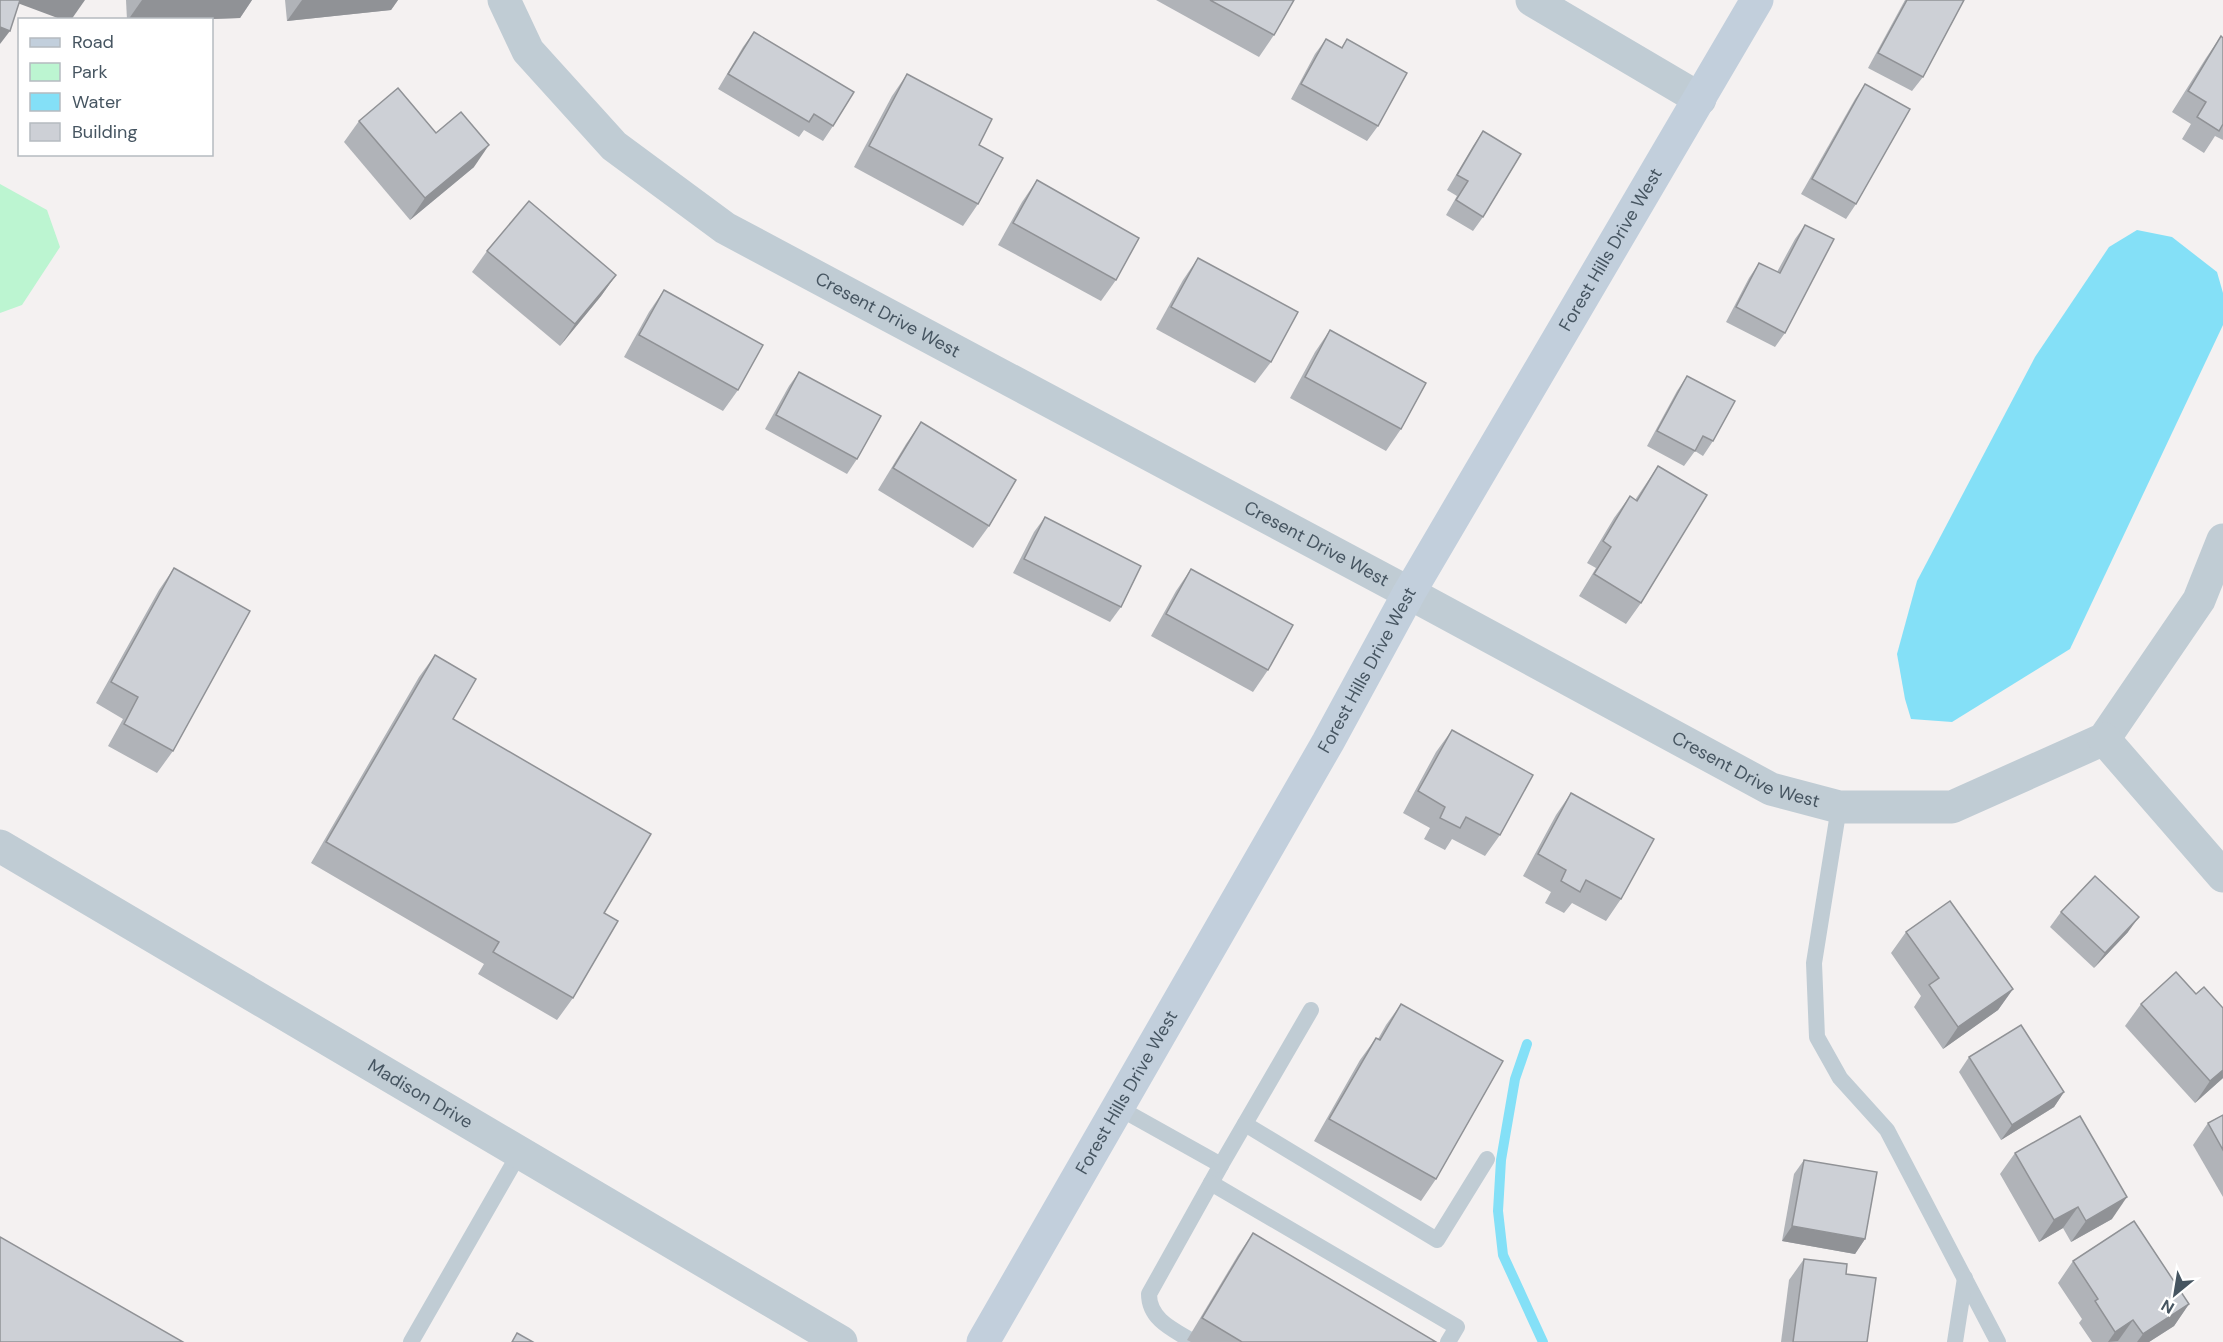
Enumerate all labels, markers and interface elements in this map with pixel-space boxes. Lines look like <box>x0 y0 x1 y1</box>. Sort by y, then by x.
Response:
legend <box>18 18 213 156</box>
text: Road <box>72 30 114 54</box>
text: Park <box>72 60 108 84</box>
text: Water <box>72 90 122 114</box>
text: Building <box>72 120 137 144</box>
street label: Forest Hills Drive West <box>1553 163 1668 336</box>
street label: Cresent Drive West <box>811 266 964 363</box>
street label: Cresent Drive West <box>1240 495 1393 592</box>
street label: Forest Hills Drive West <box>1312 583 1422 757</box>
street label: Cresent Drive West <box>1668 726 1822 813</box>
street label: Forest Hills Drive West <box>1070 1006 1183 1179</box>
street label: Madison Drive <box>363 1054 477 1134</box>
north arrow <box>2145 1264 2205 1324</box>
text: N <box>2157 1295 2178 1319</box>

